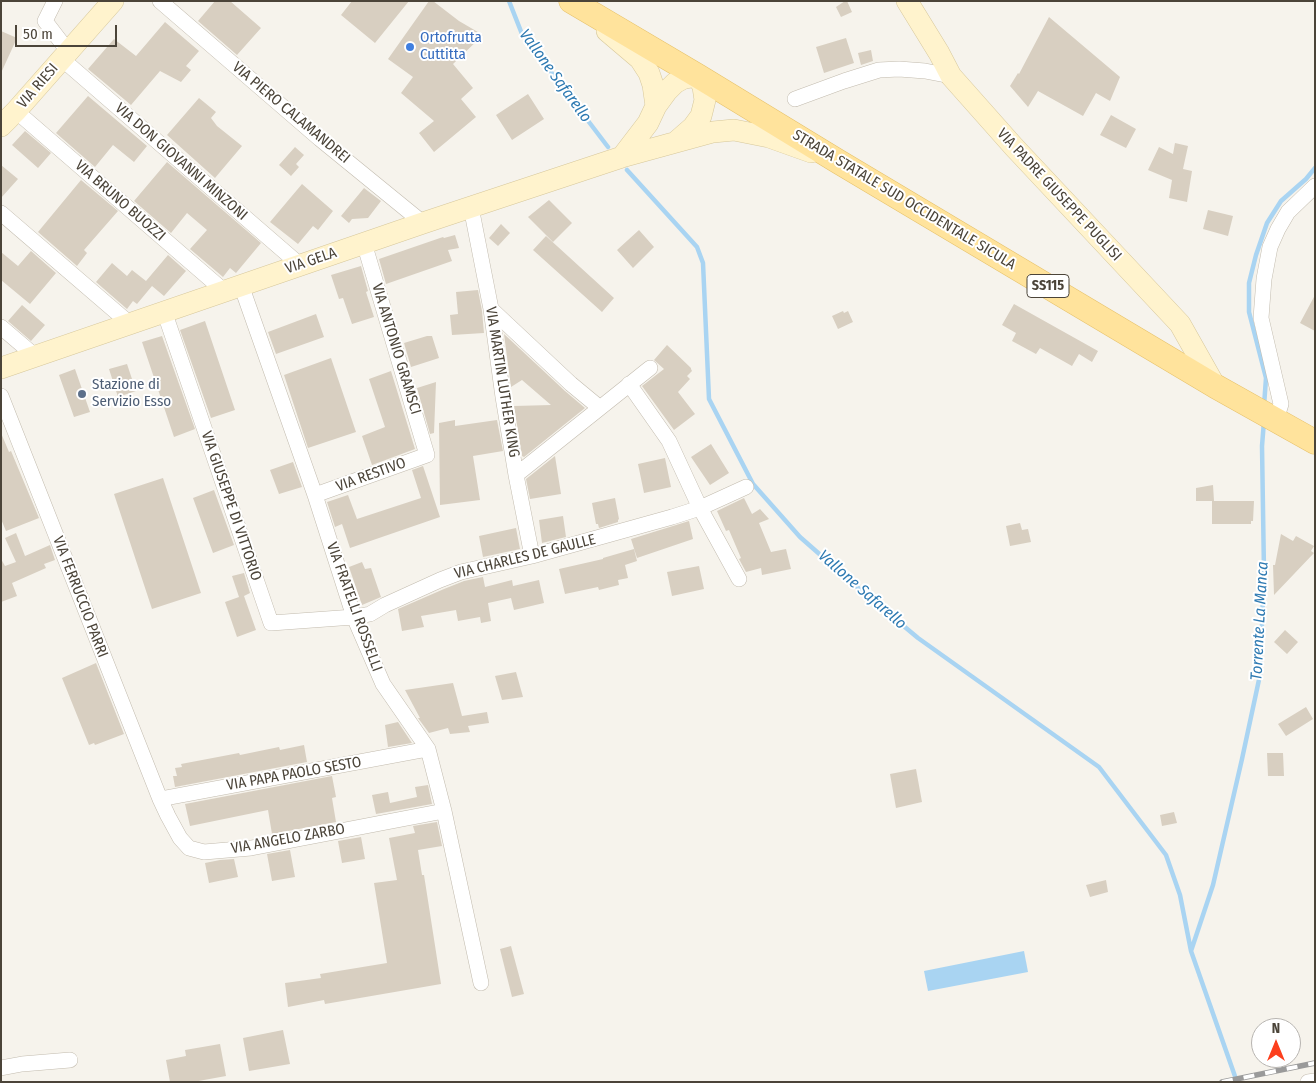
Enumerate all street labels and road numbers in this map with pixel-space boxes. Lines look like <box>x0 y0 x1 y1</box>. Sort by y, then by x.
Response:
street label: VIA PIERO CALAMANDREI <box>228 58 354 168</box>
street label: VIA RIESI <box>14 60 62 112</box>
street label: VIA DON GIOVANNI MINZONI <box>111 100 251 224</box>
street label: VIA PADRE GIUSEPPE PUGLISI <box>993 125 1125 265</box>
street label: STRADA STATALE SUD OCCIDENTALE SICULA <box>789 126 1019 274</box>
street label: VIA BRUNO BUOZZI <box>71 157 169 245</box>
street label: VIA GELA <box>283 244 339 278</box>
road number: SS115 <box>1027 274 1069 298</box>
street label: VIA ANTONIO GRAMSCI <box>368 281 424 417</box>
street label: VIA MARTIN LUTHER KING <box>481 305 523 459</box>
street label: VIA GIUSEPPE DI VITTORIO <box>197 429 265 583</box>
street label: VIA RESTIVO <box>334 454 408 496</box>
street label: VIA CHARLES DE GAULLE <box>452 531 598 583</box>
street label: VIA FERRUCCIO PARRI <box>49 534 111 660</box>
street label: VIA FRATELLI ROSSELLI <box>322 540 386 674</box>
street label: VIA PAPA PAOLO SESTO <box>225 753 363 795</box>
street label: VIA ANGELO ZARBO <box>230 820 346 858</box>

